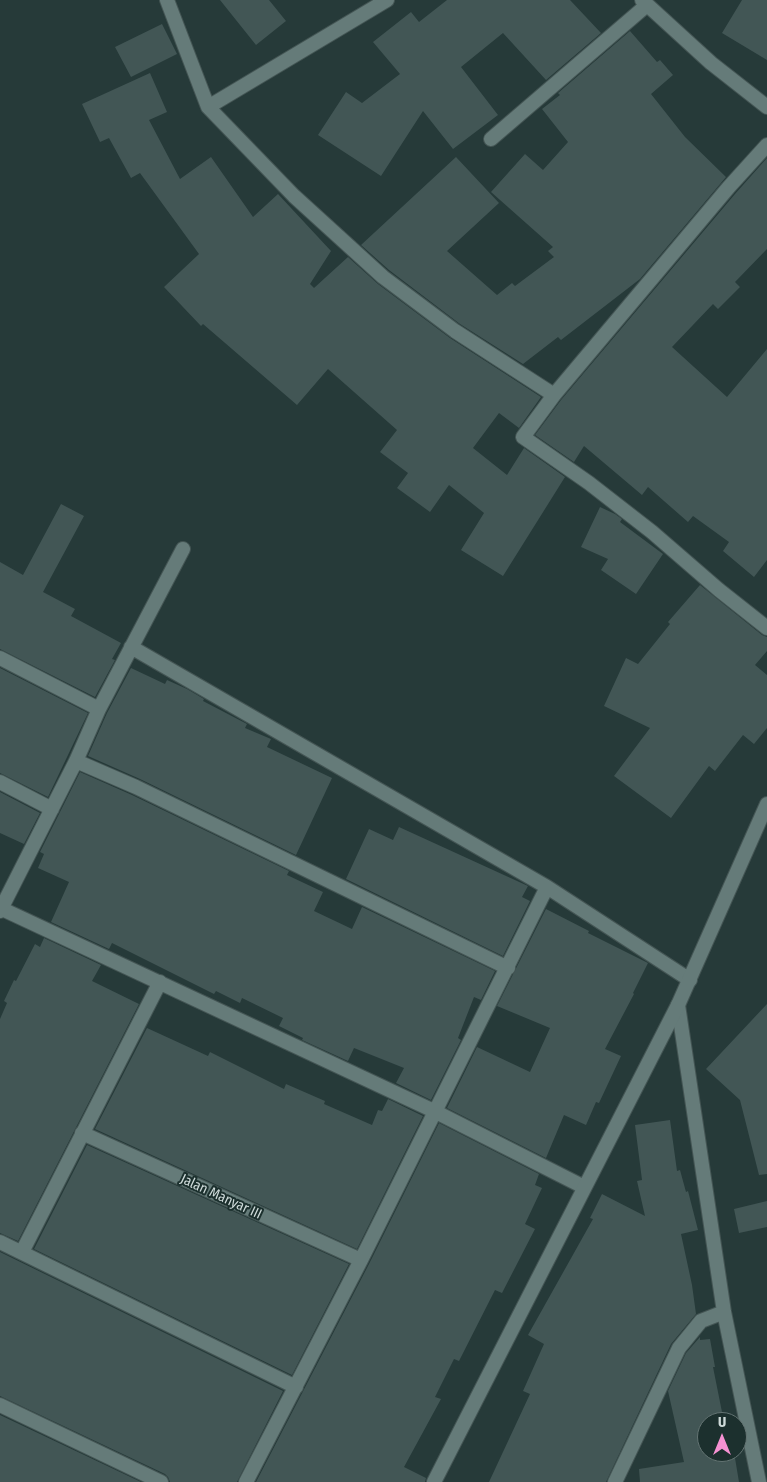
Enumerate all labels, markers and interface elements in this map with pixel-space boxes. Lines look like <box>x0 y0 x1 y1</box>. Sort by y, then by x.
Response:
street label: Jalan Manyar III <box>178 1171 264 1223</box>
north arrow <box>697 1412 747 1462</box>
text: U <box>718 1414 726 1431</box>

